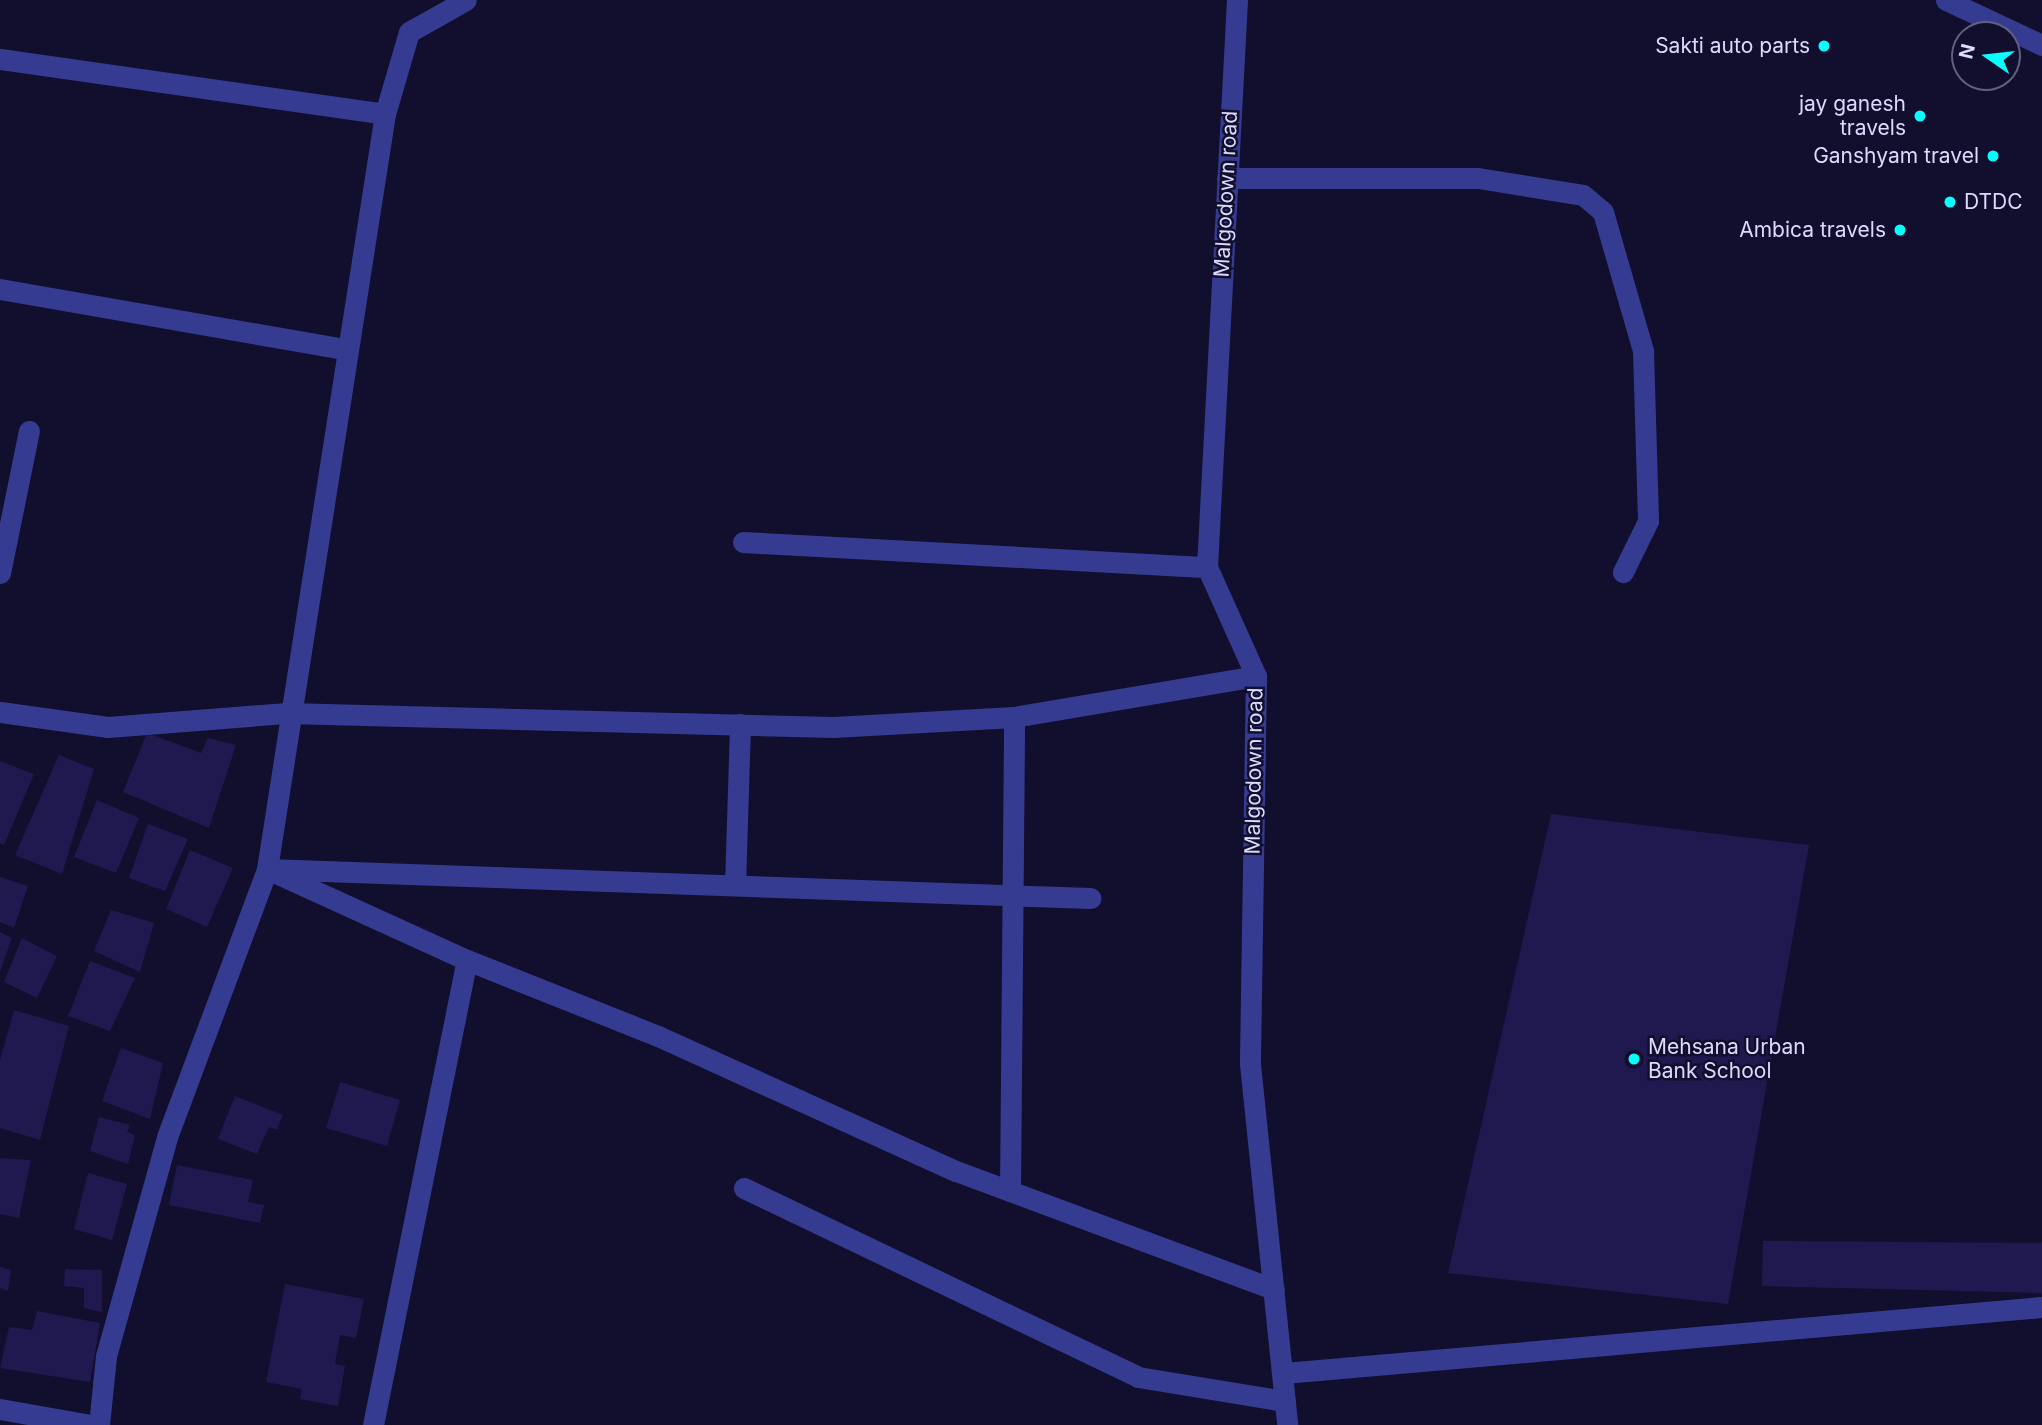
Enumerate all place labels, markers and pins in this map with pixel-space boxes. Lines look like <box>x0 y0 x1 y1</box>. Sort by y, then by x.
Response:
place label: Sakti auto parts <box>1655 33 1810 59</box>
marker: Sakti auto parts <box>1816 38 1832 54</box>
place label: jay ganesh travels <box>1799 91 1906 141</box>
marker: jay ganesh travels <box>1912 108 1928 124</box>
place label: Ganshyam travel <box>1813 143 1979 169</box>
marker: Ganshyam travel <box>1985 148 2001 164</box>
place label: DTDC <box>1964 189 2023 215</box>
marker: DTDC <box>1942 194 1958 210</box>
place label: Ambica travels <box>1739 217 1886 243</box>
marker: Ambica travels <box>1892 222 1908 238</box>
place label: Mehsana Urban Bank School <box>1648 1034 1806 1084</box>
marker: Mehsana Urban Bank School <box>1626 1051 1642 1067</box>

